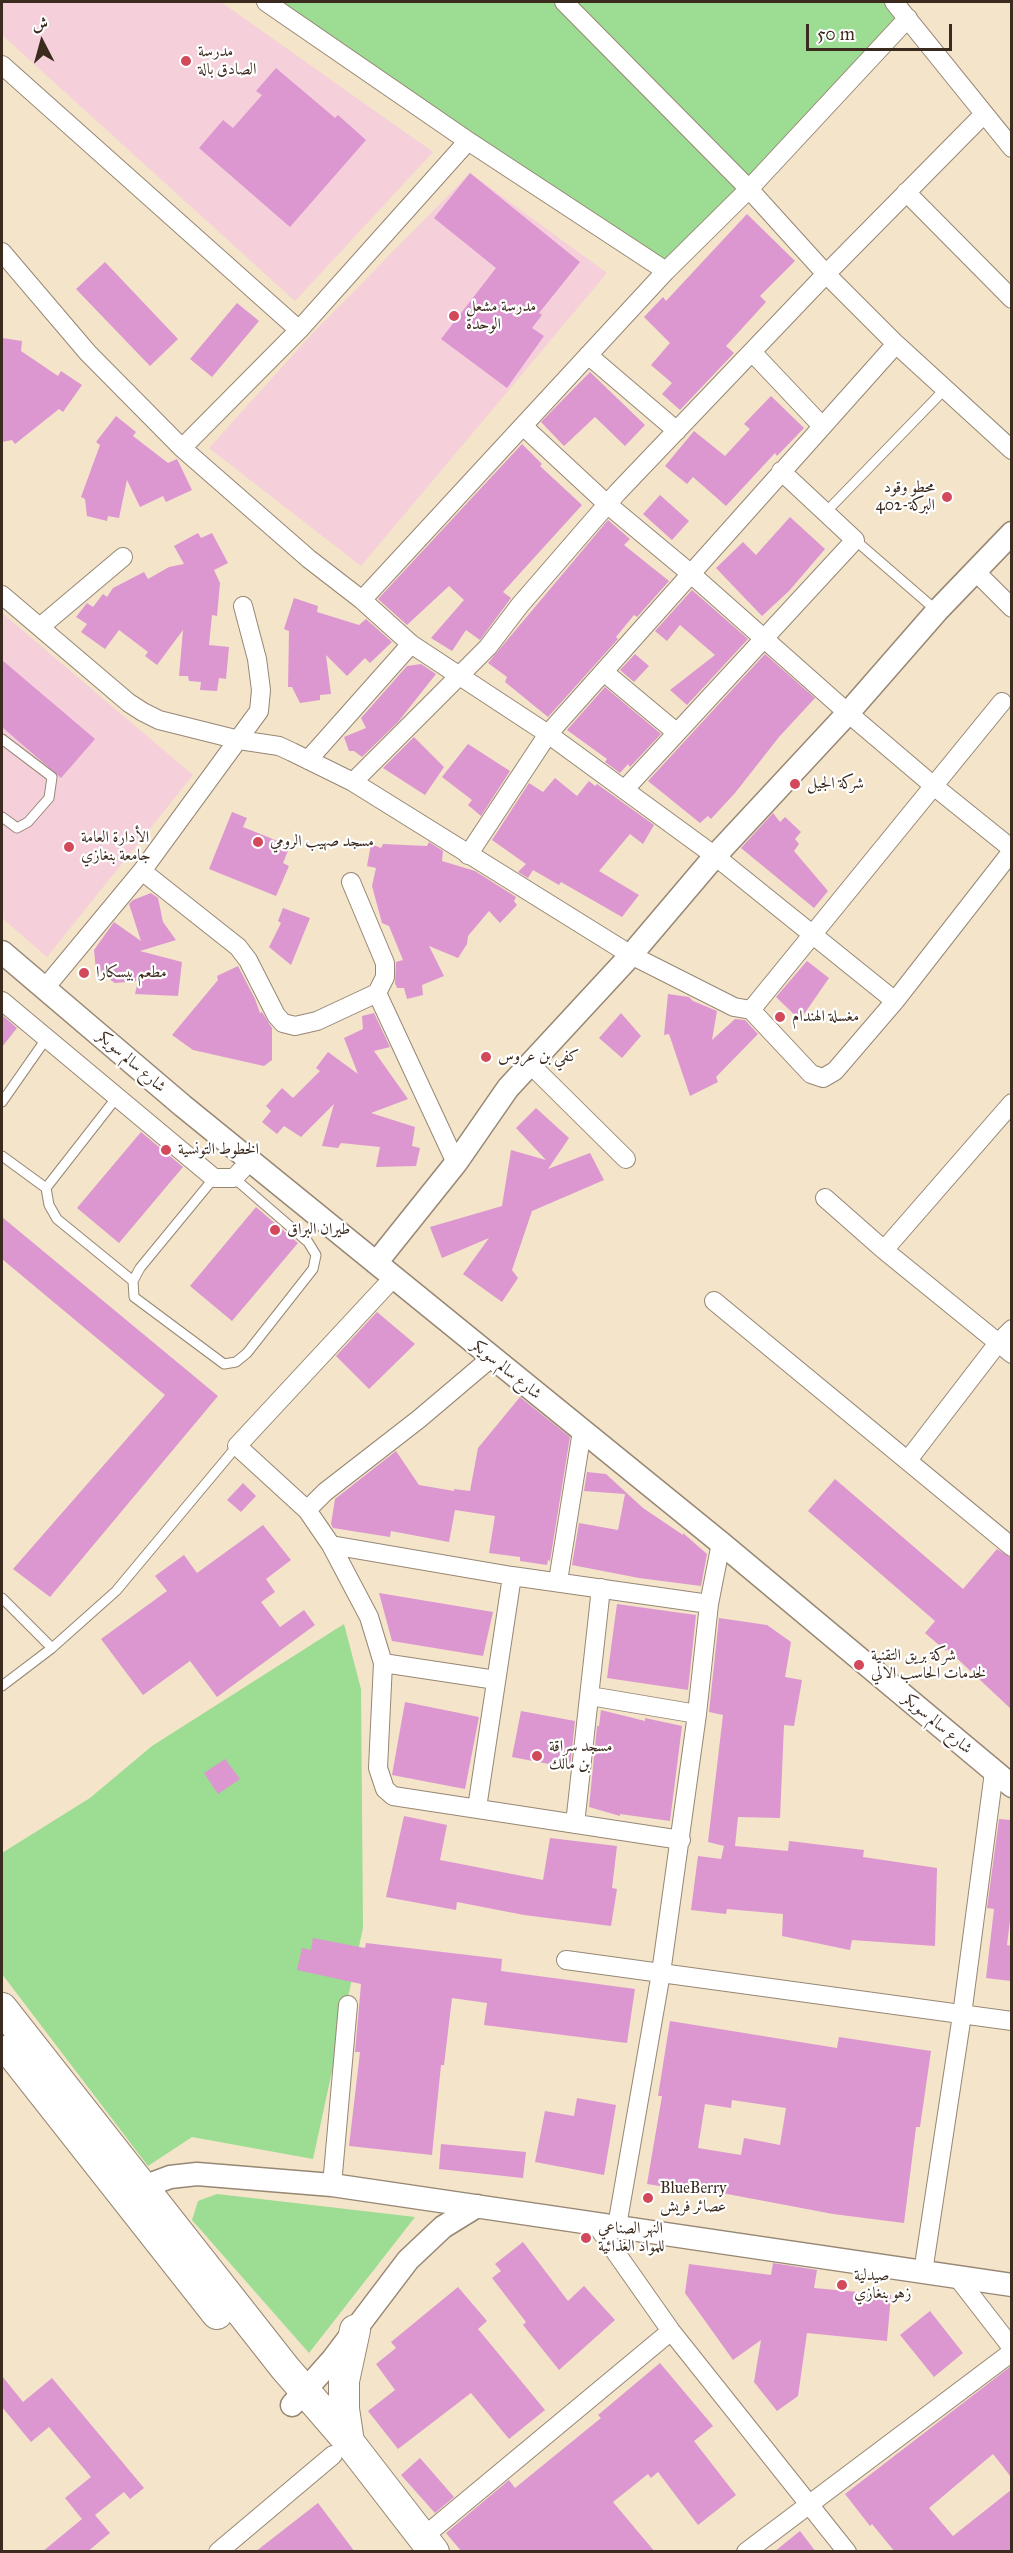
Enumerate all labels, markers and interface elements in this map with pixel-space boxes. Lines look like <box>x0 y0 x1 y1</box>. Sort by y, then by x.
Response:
north arrow <box>12 12 72 72</box>
scale bar <box>809 12 954 50</box>
text: ش <box>31 13 49 34</box>
text: 50 m <box>817 23 855 45</box>
place label: مدرسة الصادق بالة <box>198 42 257 80</box>
marker: مدرسة الصادق بالة <box>179 54 193 68</box>
place label: مدرسة مشعل الوحدة <box>466 297 536 335</box>
marker: مدرسة مشعل الوحدة <box>447 309 461 323</box>
place label: محطو وقود 402-البركة <box>876 478 935 516</box>
marker: محطو وقود 402-البركة <box>940 490 954 504</box>
place label: شركة الجيل <box>807 774 864 794</box>
marker: شركة الجيل <box>788 777 802 791</box>
place label: الأدارة العامة جامعة بنغازي <box>81 828 151 866</box>
place label: مسجد صهيب الرومي <box>270 832 374 852</box>
marker: مسجد صهيب الرومي <box>251 835 265 849</box>
marker: الأدارة العامة جامعة بنغازي <box>62 840 76 854</box>
place label: مطعم بيسكارا <box>96 963 167 983</box>
marker: مطعم بيسكارا <box>77 966 91 980</box>
place label: مغسلة الهندام <box>792 1007 859 1027</box>
marker: مغسلة الهندام <box>773 1010 787 1024</box>
street label: شارع سالم سويكر <box>93 1027 169 1097</box>
place label: كفي بن عروس <box>498 1047 579 1067</box>
marker: كفي بن عروس <box>479 1050 493 1064</box>
place label: الخطوط التونسية <box>178 1140 259 1160</box>
marker: الخطوط التونسية <box>159 1143 173 1157</box>
place label: طيران البراق <box>287 1220 350 1240</box>
marker: طيران البراق <box>268 1223 282 1237</box>
street label: شارع سالم سويكر <box>467 1336 545 1404</box>
place label: شركة بريق التقنية لخدمات الحاسب الالي <box>871 1646 986 1684</box>
marker: شركة بريق التقنية لخدمات الحاسب الالي <box>852 1658 866 1672</box>
street label: شارع سالم سويكر <box>898 1689 976 1759</box>
place label: مسجد سراقة بن مالك <box>549 1737 612 1775</box>
marker: مسجد سراقة بن مالك <box>530 1749 544 1763</box>
place label: BlueBerry عصائر فريش <box>660 2179 727 2217</box>
marker: BlueBerry عصائر فريش <box>641 2191 655 2205</box>
place label: النهر الصناعي للمواد الغذائية <box>598 2219 665 2257</box>
marker: النهر الصناعي للمواد الغذائية <box>579 2231 593 2245</box>
place label: صيدلية زهو بنغازي <box>854 2266 911 2304</box>
marker: صيدلية زهو بنغازي <box>835 2278 849 2292</box>

